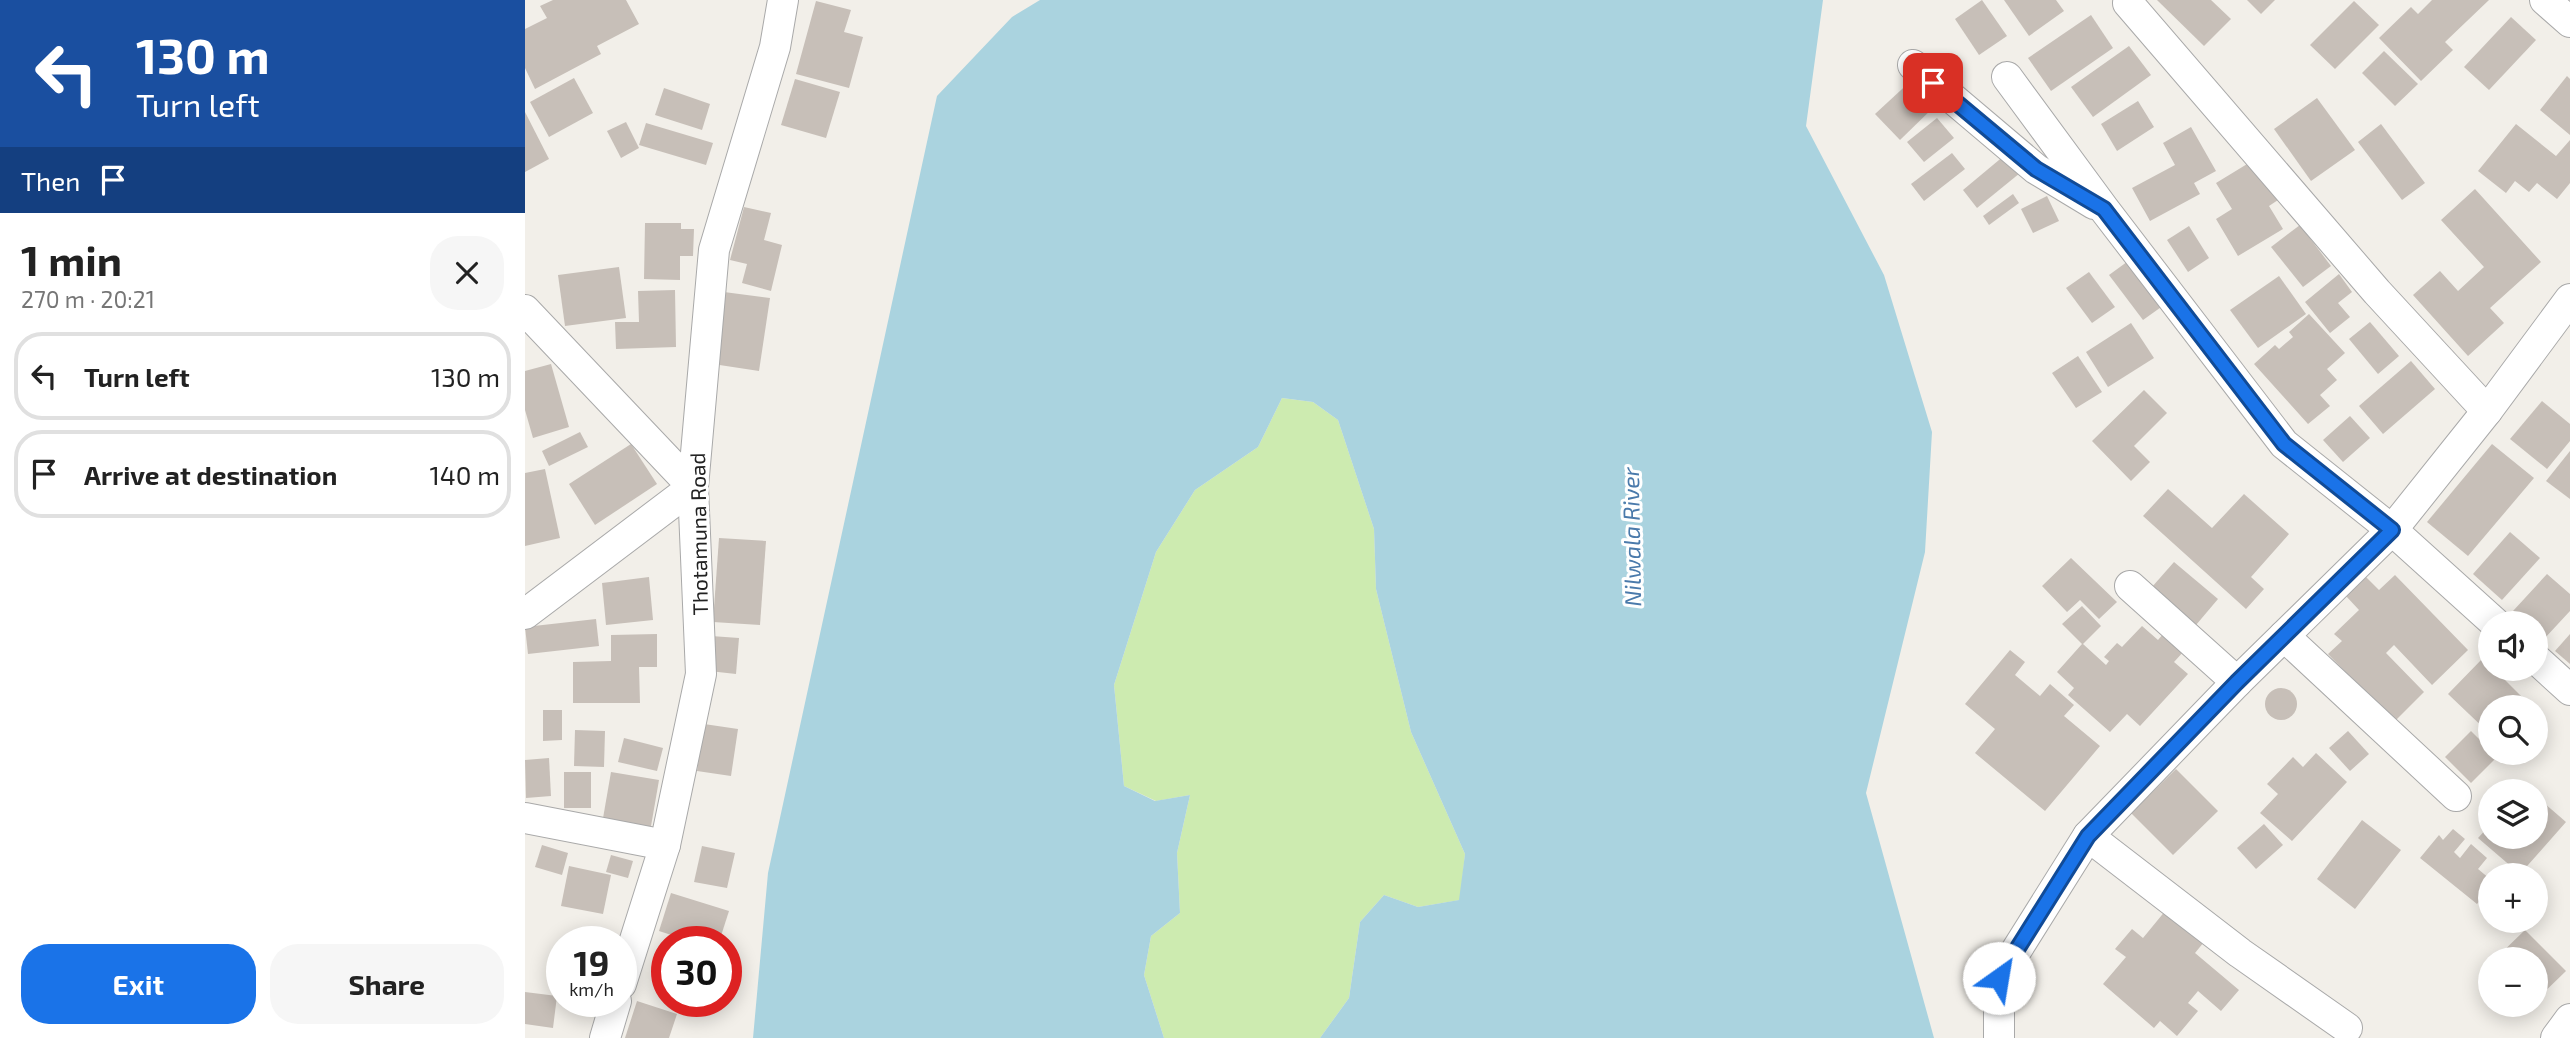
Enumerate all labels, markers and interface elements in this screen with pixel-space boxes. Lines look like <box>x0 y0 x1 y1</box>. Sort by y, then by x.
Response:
text: 130 m <box>136 25 270 84</box>
icon: left <box>21 28 112 119</box>
pin <box>1903 53 1963 113</box>
icon: arrive <box>1914 64 1952 102</box>
text: Turn left <box>136 85 260 123</box>
icon: arrive <box>94 161 132 199</box>
text: Then <box>21 165 80 196</box>
text: 1 min <box>21 234 122 284</box>
button: close <box>430 236 504 310</box>
text: 270 m · 20:21 <box>21 285 155 313</box>
icon: left <box>25 357 63 395</box>
text: Turn left <box>84 361 190 392</box>
text: 130 m <box>431 361 500 392</box>
street label: Thotamuna Road <box>684 452 712 616</box>
icon: arrive <box>25 455 63 493</box>
text: Arrive at destination <box>84 459 337 490</box>
text: 140 m <box>429 459 500 490</box>
water label: Nilwala River <box>1616 466 1646 607</box>
map controls <box>2478 611 2548 1017</box>
button: sound <box>2478 611 2548 681</box>
button: search <box>2478 695 2548 765</box>
button: layers <box>2478 779 2548 849</box>
button: + <box>2478 863 2548 933</box>
speed limit sign: 30 <box>651 926 742 1017</box>
text: 19 <box>574 941 609 983</box>
position arrow <box>1962 941 2036 1015</box>
button: Exit <box>21 944 256 1024</box>
button: Share <box>270 944 504 1024</box>
button: − <box>2478 947 2548 1017</box>
text: km/h <box>569 978 614 1000</box>

